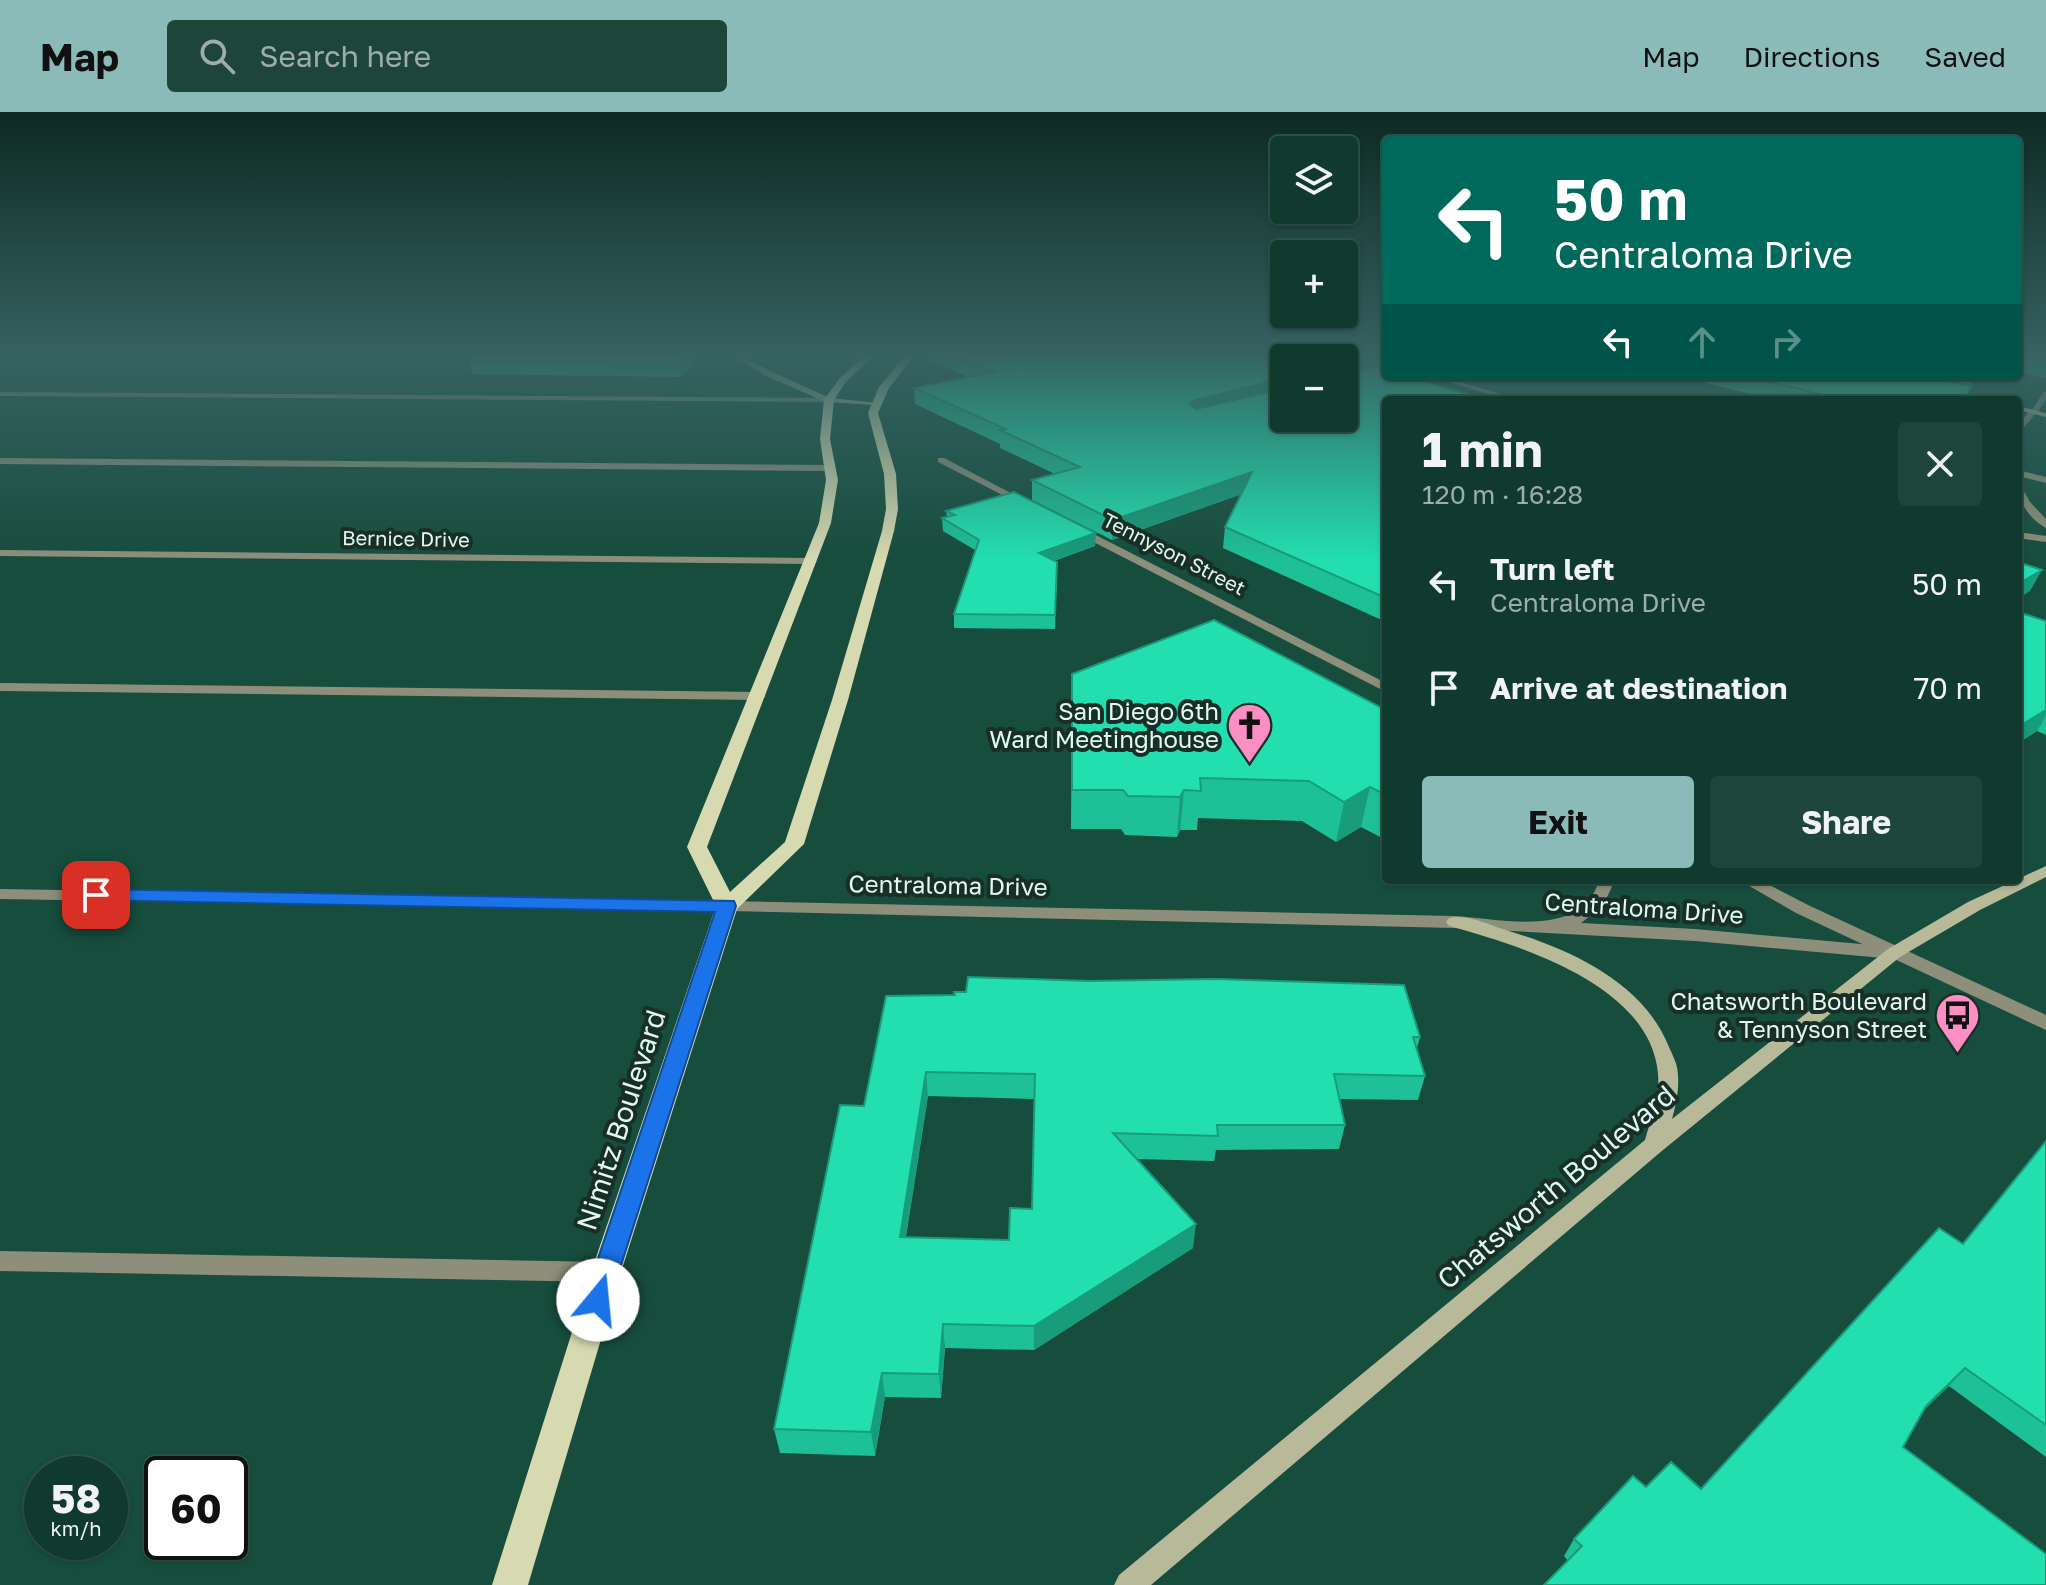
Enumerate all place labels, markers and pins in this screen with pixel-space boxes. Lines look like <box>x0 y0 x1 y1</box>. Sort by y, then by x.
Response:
place label: San Diego 6th Ward Meetinghouse <box>989 696 1219 753</box>
church icon: San Diego 6th Ward Meetinghouse <box>1226 702 1274 765</box>
pin <box>62 861 130 929</box>
place label: Chatsworth Boulevard & Tennyson Street <box>1670 986 1927 1043</box>
bus stop icon: Chatsworth Boulevard & Tennyson Street <box>1934 992 1982 1055</box>

